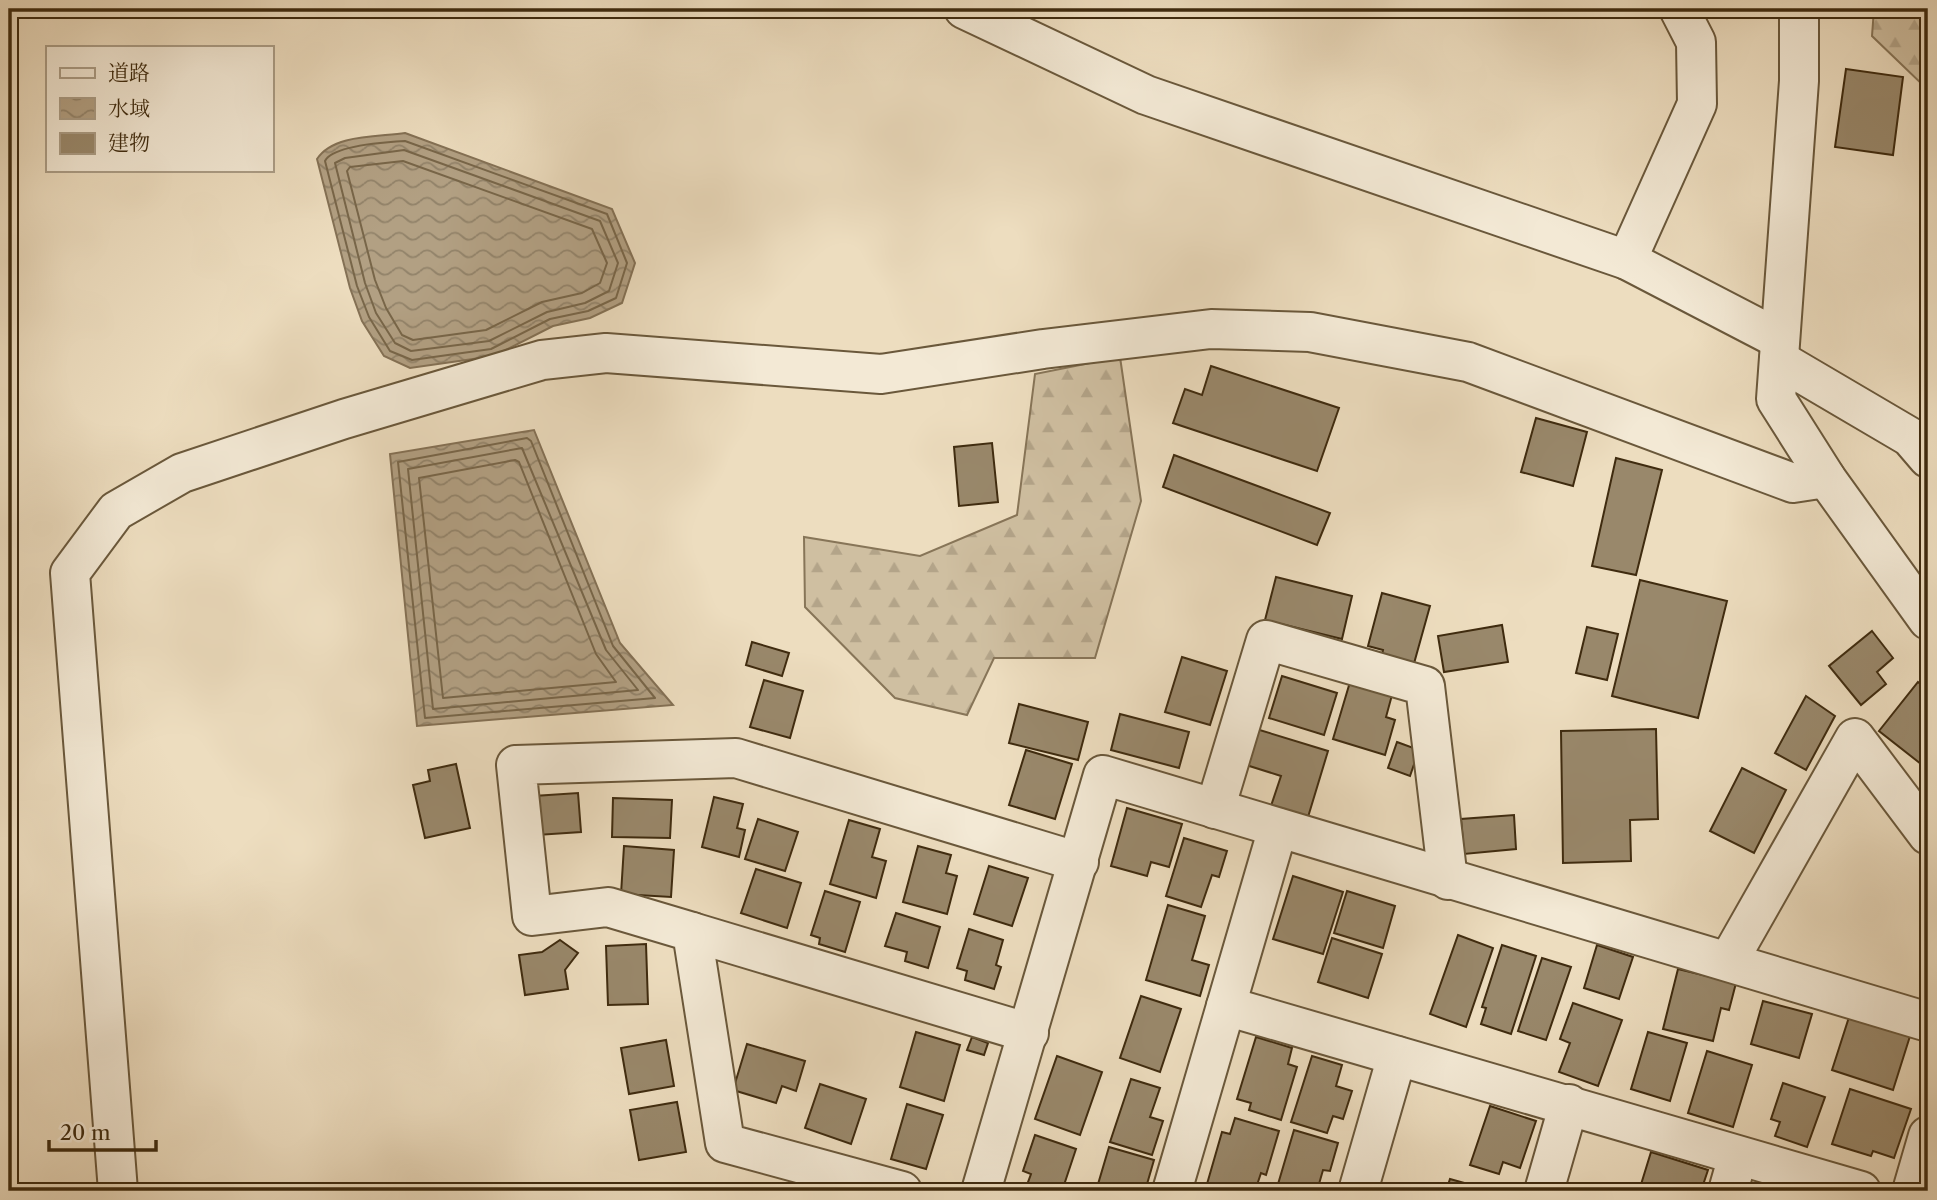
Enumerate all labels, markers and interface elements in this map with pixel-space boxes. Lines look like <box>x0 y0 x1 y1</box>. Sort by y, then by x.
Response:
legend <box>46 46 273 172</box>
text: 道路 <box>108 60 150 85</box>
text: 水域 <box>108 96 150 121</box>
text: 建物 <box>108 130 150 155</box>
scale bar <box>49 1109 156 1153</box>
text: 20 m <box>60 1120 111 1145</box>

